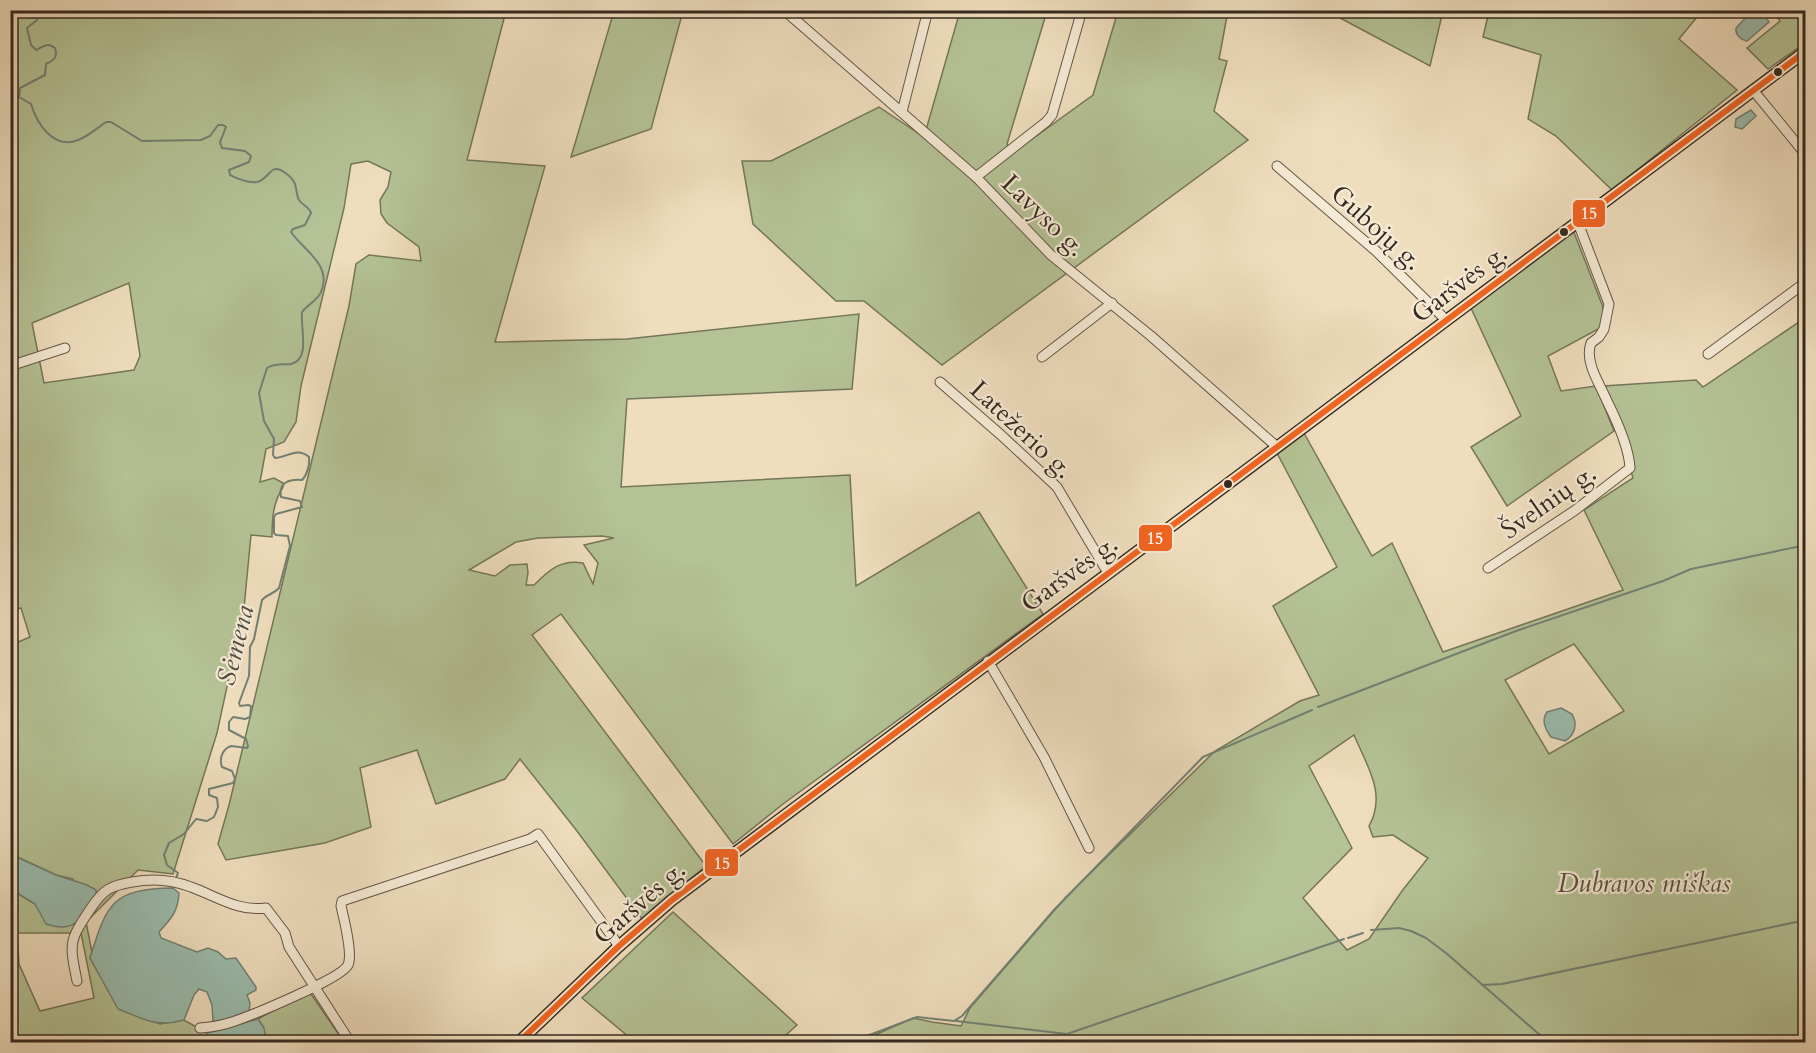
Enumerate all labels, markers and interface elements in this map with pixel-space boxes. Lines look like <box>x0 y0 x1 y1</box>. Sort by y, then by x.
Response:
unlabelled marker <box>1772 66 1784 78</box>
street label: Lavyso g. <box>994 166 1093 264</box>
street label: Gubojų g. <box>1323 177 1430 278</box>
line badge: 15 <box>1572 199 1606 228</box>
text: 15 <box>1581 203 1597 225</box>
unlabelled marker <box>1558 226 1570 238</box>
street label: Garšvės g. <box>1404 236 1514 331</box>
street label: Latežerio g. <box>962 372 1081 486</box>
street label: Švelnių g. <box>1494 456 1603 547</box>
unlabelled marker <box>1222 478 1234 490</box>
line badge: 15 <box>1138 524 1173 552</box>
street label: Garšvės g. <box>1014 526 1125 620</box>
text: 15 <box>1147 528 1163 550</box>
water label: Sėmena <box>208 601 263 689</box>
line badge: 15 <box>704 848 739 877</box>
street label: Garšvės g. <box>586 853 693 952</box>
text: 15 <box>714 853 730 875</box>
park label: Dubravos miškas <box>1558 866 1731 901</box>

